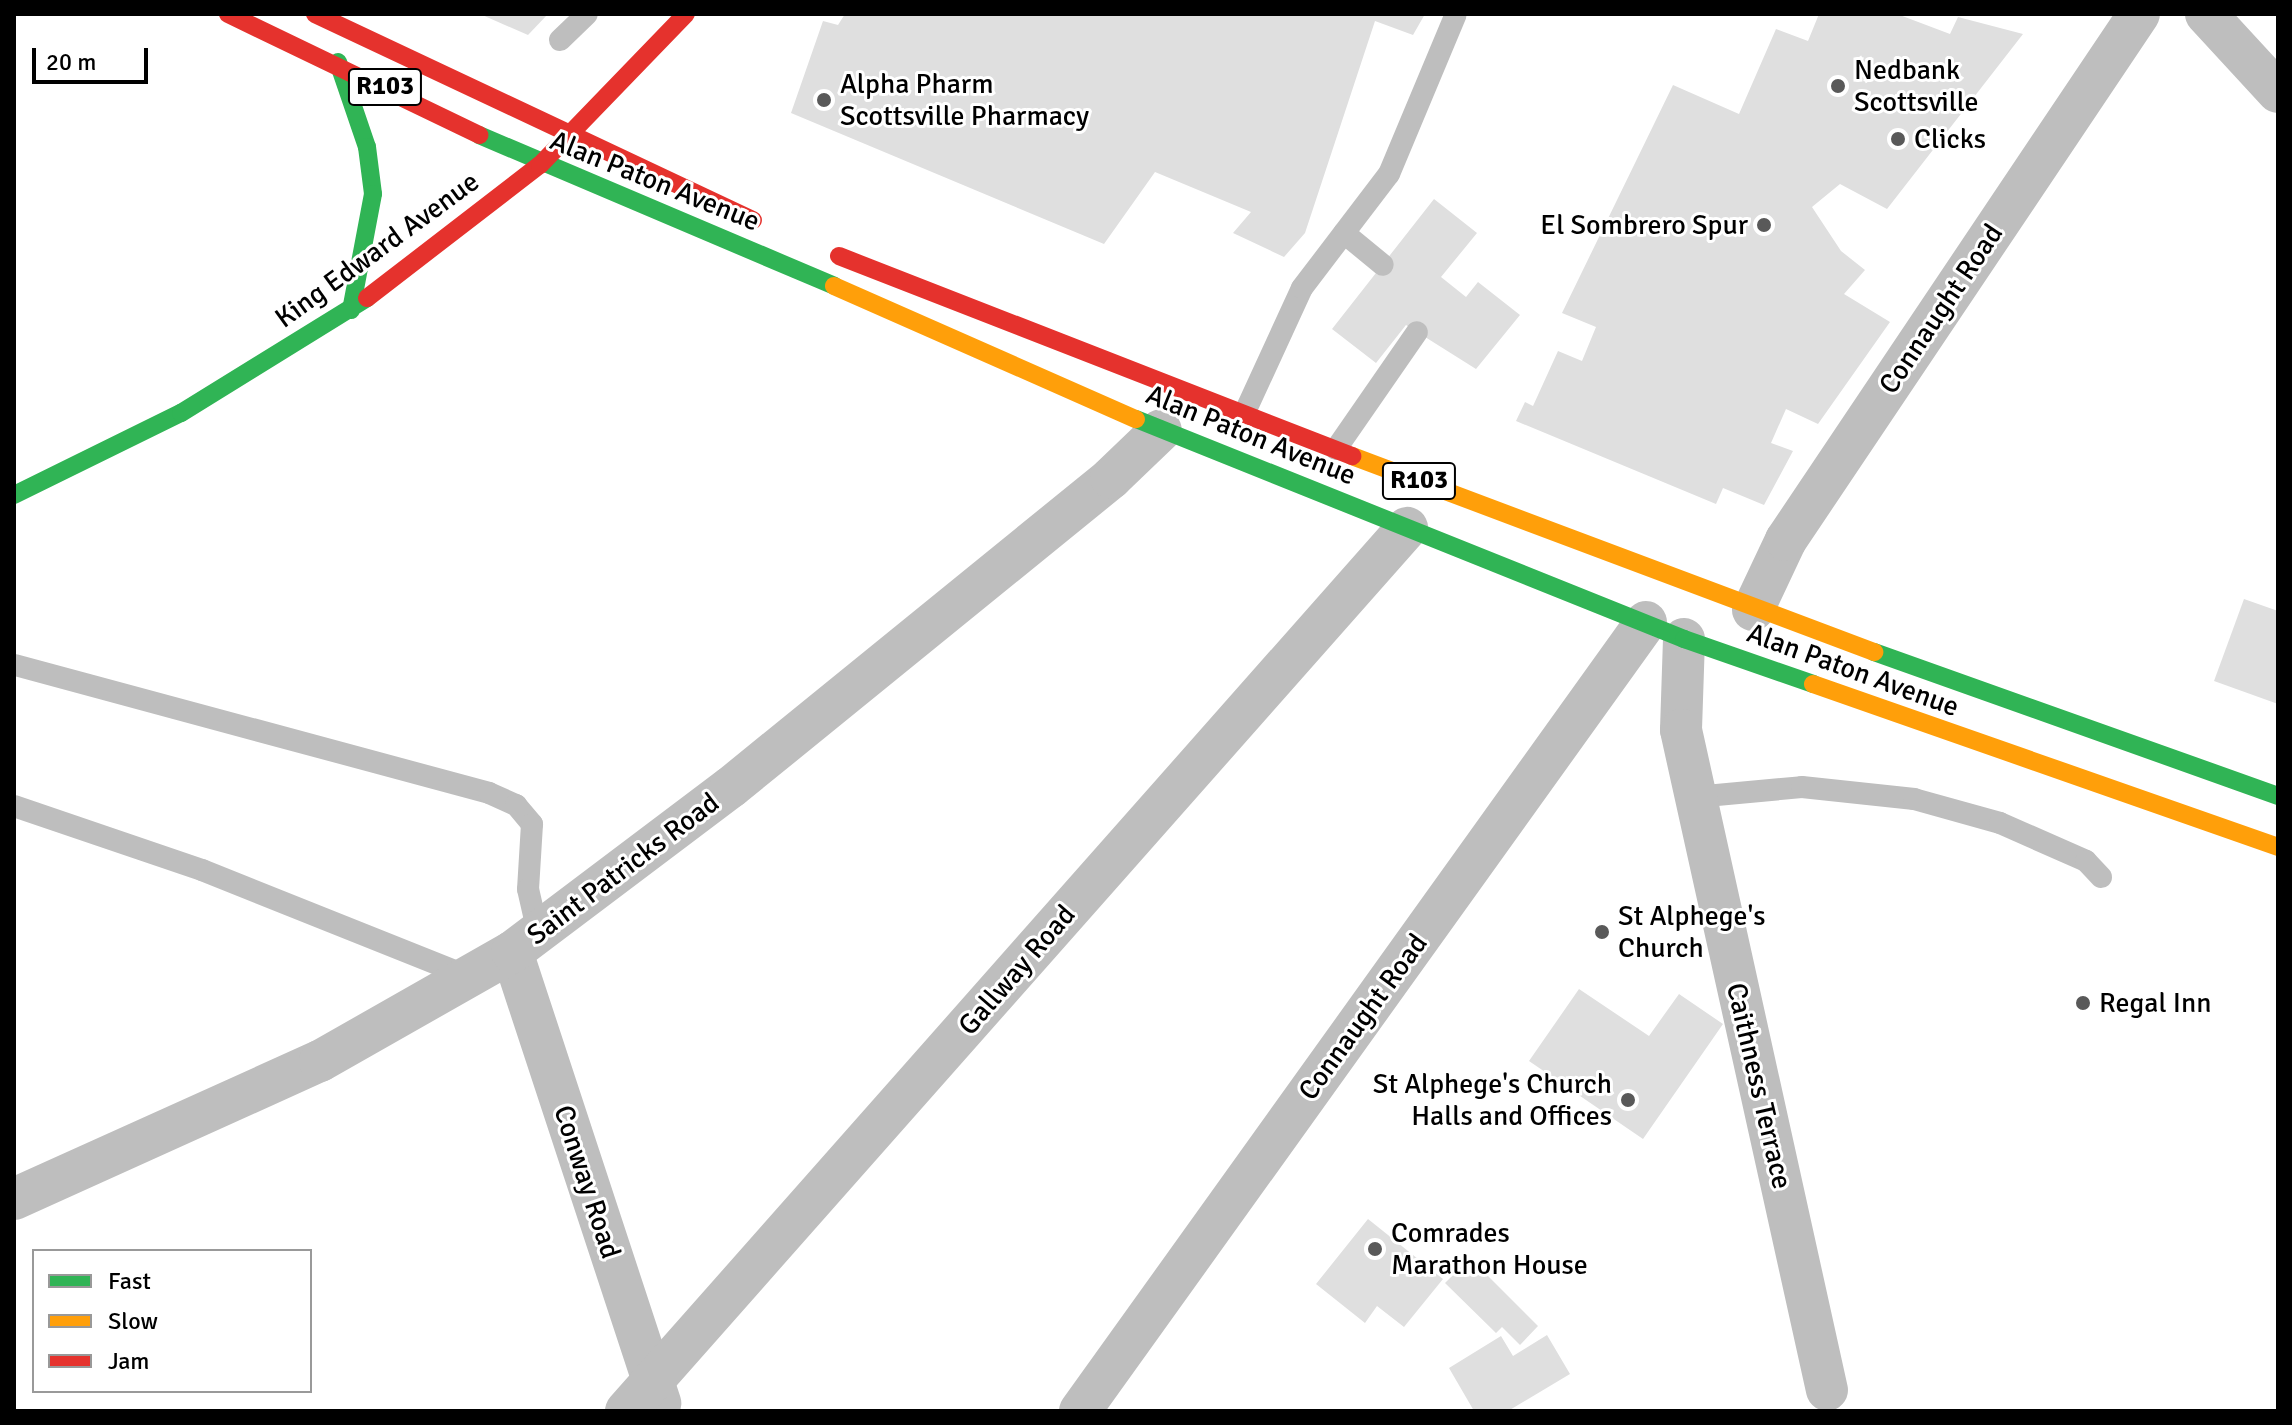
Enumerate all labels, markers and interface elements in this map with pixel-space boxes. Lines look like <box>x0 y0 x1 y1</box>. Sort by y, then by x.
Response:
scale bar <box>36 32 152 82</box>
text: 20 m <box>46 47 96 77</box>
place label: Nedbank Scottsville <box>1854 53 1979 119</box>
road number: R103 <box>347 65 423 109</box>
place label: Alpha Pharm Scottsville Pharmacy <box>840 67 1089 133</box>
marker: Nedbank Scottsville <box>1829 77 1847 95</box>
marker: Alpha Pharm Scottsville Pharmacy <box>815 91 833 109</box>
place label: Clicks <box>1914 122 1986 156</box>
street label: Alan Paton Avenue <box>545 124 765 238</box>
marker: Clicks <box>1889 130 1907 148</box>
street label: King Edward Avenue <box>269 165 485 335</box>
place label: El Sombrero Spur <box>1540 208 1748 242</box>
marker: El Sombrero Spur <box>1755 216 1773 234</box>
street label: Connaught Road <box>1872 218 2010 400</box>
street label: Alan Paton Avenue <box>1141 378 1361 492</box>
road number: R103 <box>1381 459 1457 503</box>
street label: Alan Paton Avenue <box>1742 616 1964 724</box>
street label: Saint Patricks Road <box>520 786 726 952</box>
street label: Gallway Road <box>951 898 1083 1042</box>
place label: St Alphege's Church <box>1618 899 1765 965</box>
marker: St Alphege's Church <box>1593 923 1611 941</box>
street label: Connaught Road <box>1291 927 1435 1107</box>
street label: Caithness Terrace <box>1719 980 1799 1192</box>
place label: Regal Inn <box>2099 986 2212 1020</box>
marker: Regal Inn <box>2074 994 2092 1012</box>
place label: St Alphege's Church Halls and Offices <box>1373 1067 1612 1133</box>
marker: St Alphege's Church Halls and Offices <box>1619 1091 1637 1109</box>
street label: Conway Road <box>546 1101 628 1263</box>
place label: Comrades Marathon House <box>1391 1216 1588 1282</box>
marker: Comrades Marathon House <box>1366 1240 1384 1258</box>
legend <box>32 1249 312 1393</box>
text: Fast <box>108 1266 151 1296</box>
text: Slow <box>108 1306 158 1336</box>
text: Jam <box>108 1346 149 1376</box>

